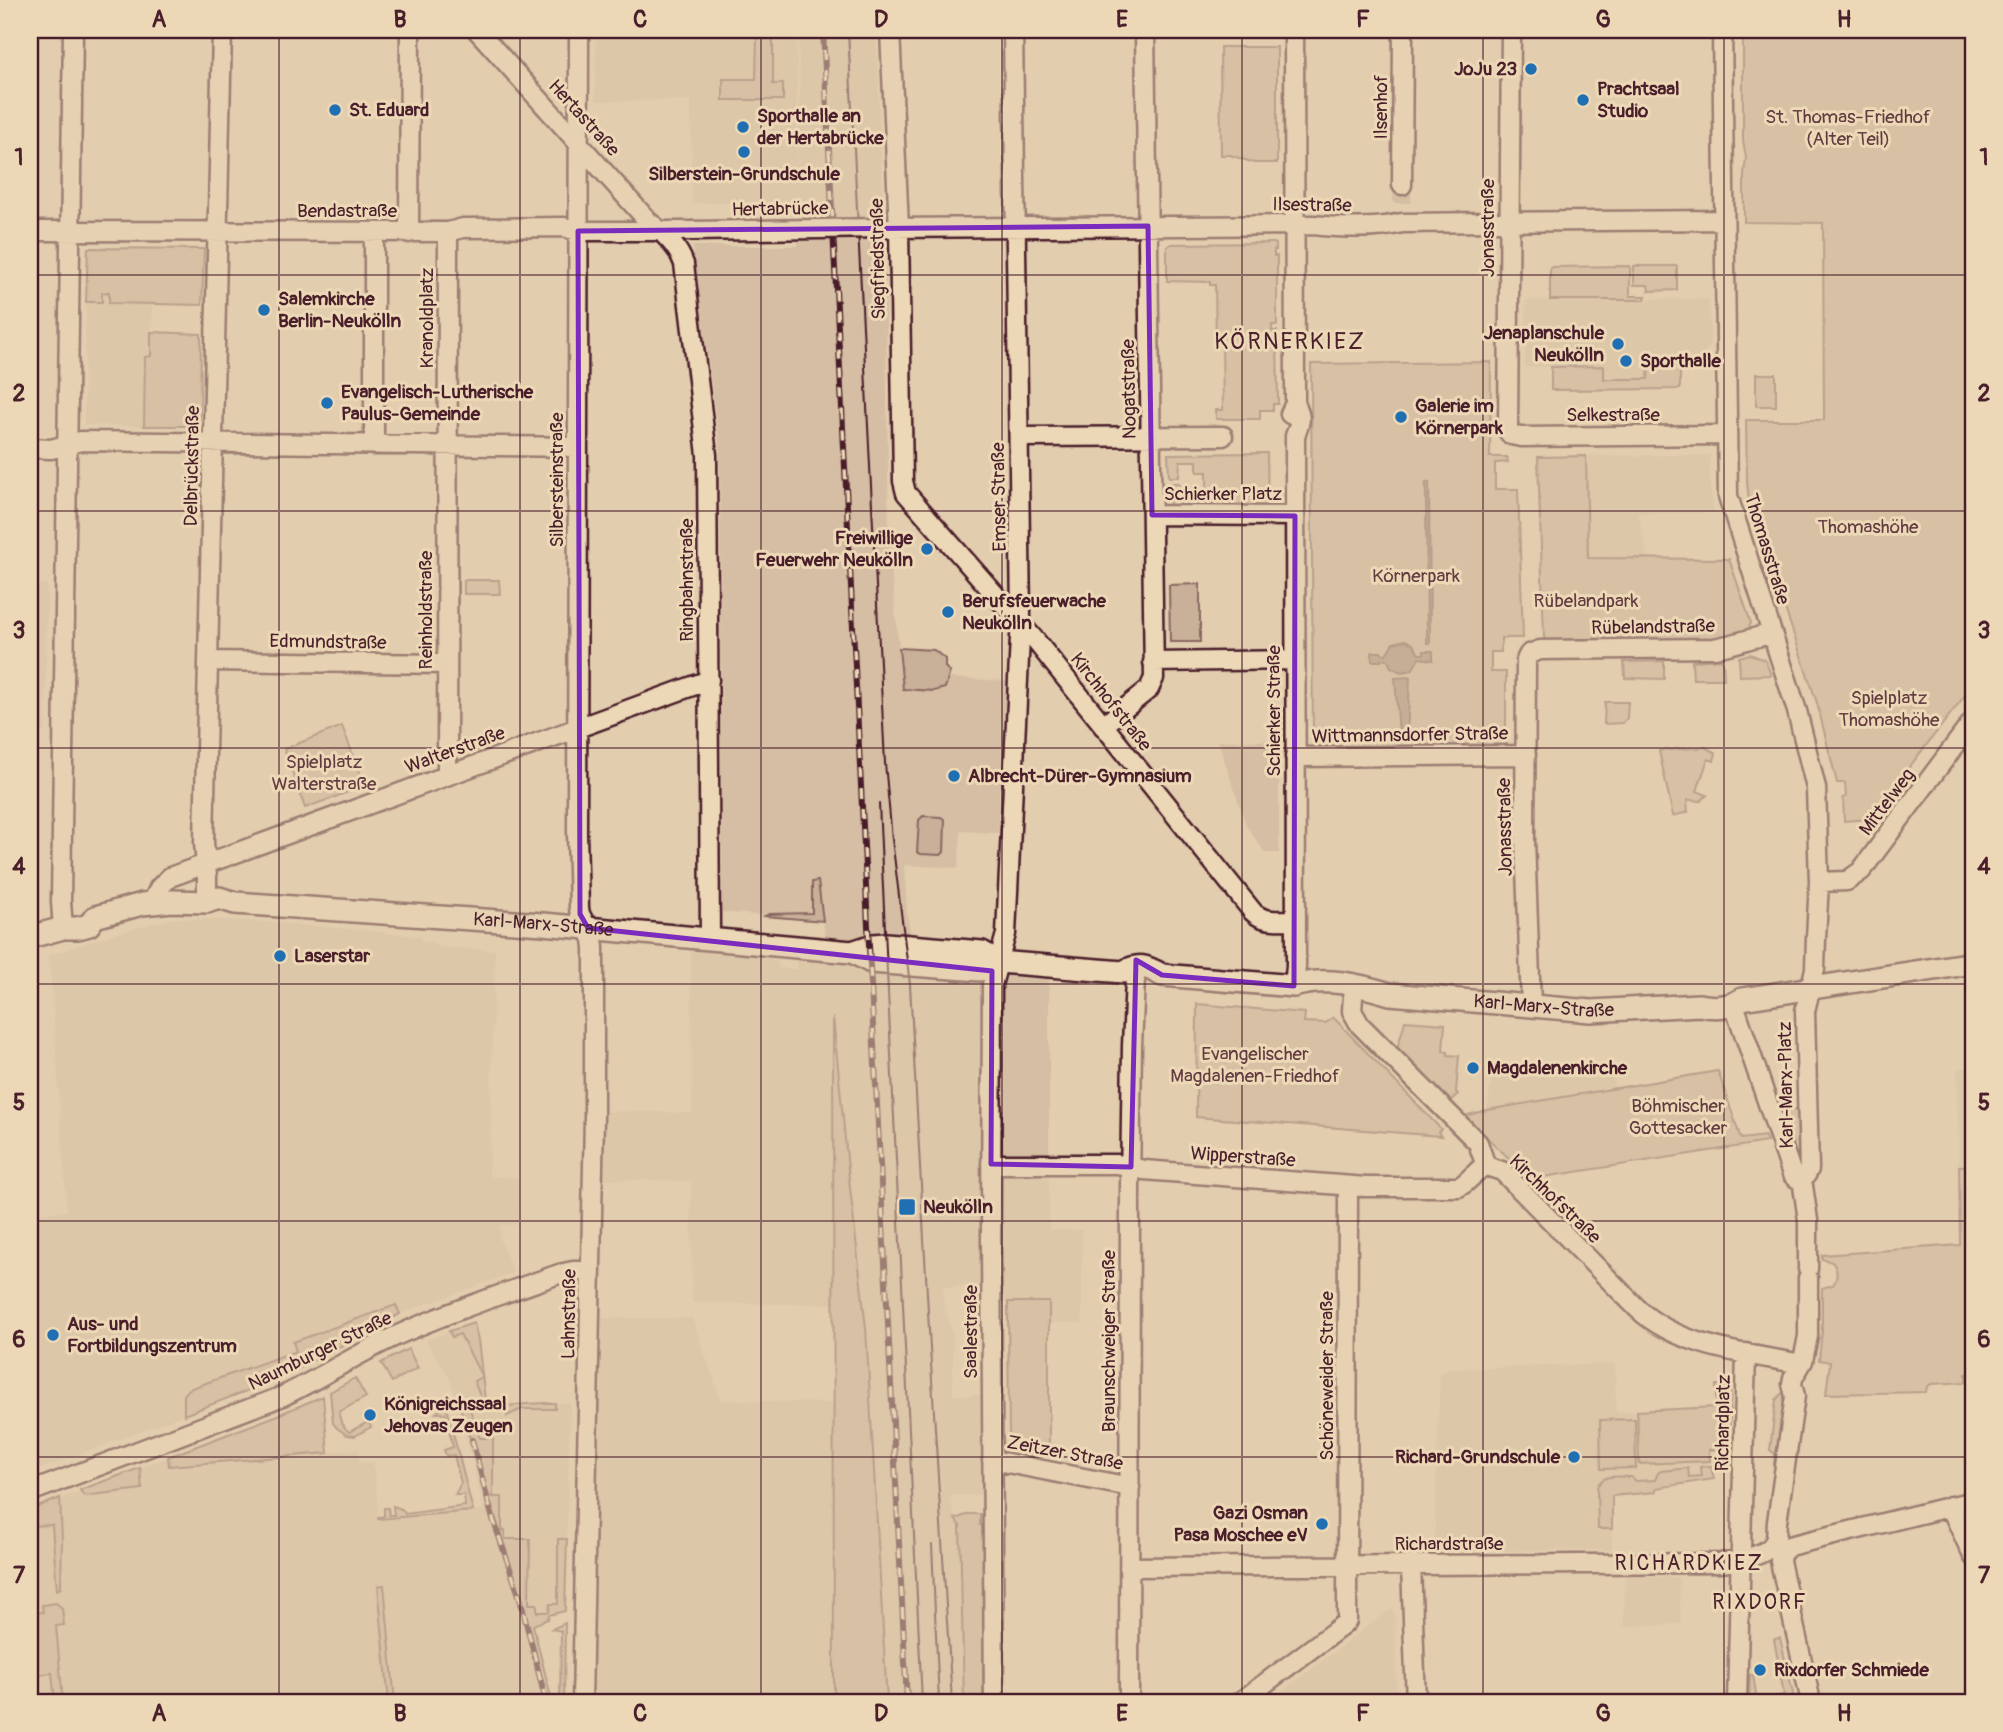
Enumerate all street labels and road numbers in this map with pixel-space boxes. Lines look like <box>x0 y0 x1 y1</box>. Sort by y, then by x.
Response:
street label: Ilsenhof <box>1369 74 1393 139</box>
street label: Hertastraße <box>543 75 625 162</box>
street label: Jonasstraße <box>1476 178 1500 277</box>
street label: Ilsestraße <box>1272 192 1352 218</box>
street label: Hertabrücke <box>731 196 829 222</box>
street label: Siegfriedstraße <box>865 197 891 320</box>
street label: Bendastraße <box>297 199 398 223</box>
street label: Kranoldplatz <box>415 267 439 369</box>
street label: Nogatstraße <box>1116 338 1142 439</box>
street label: Selkestraße <box>1566 403 1661 427</box>
street label: Delbrückstraße <box>179 405 205 527</box>
street label: Silbersteinstraße <box>545 412 569 548</box>
street label: Emser Straße <box>986 442 1012 552</box>
street label: Schierker Platz <box>1164 482 1282 506</box>
street label: Thomasstraße <box>1739 491 1795 608</box>
street label: Ringbahnstraße <box>675 518 699 642</box>
street label: Reinholdstraße <box>414 550 438 669</box>
street label: Rübelandstraße <box>1591 614 1716 640</box>
street label: Edmundstraße <box>269 629 387 655</box>
street label: Schierker Straße <box>1262 645 1286 777</box>
street label: Kirchhofstraße <box>1065 648 1157 757</box>
street label: Walterstraße <box>402 721 509 779</box>
street label: Wittmannsdorfer Straße <box>1312 721 1509 749</box>
street label: Mittelweg <box>1854 764 1920 840</box>
street label: Jonasstraße <box>1492 777 1518 877</box>
street label: Karl-Marx-Straße <box>472 907 615 942</box>
street label: Karl-Marx-Straße <box>1473 989 1615 1023</box>
street label: Karl-Marx-Platz <box>1773 1021 1799 1149</box>
street label: Wipperstraße <box>1190 1141 1297 1173</box>
street label: Kirchhofstraße <box>1504 1149 1606 1249</box>
street label: Braunschweiger Straße <box>1097 1249 1121 1432</box>
street label: Lahnstraße <box>556 1268 582 1359</box>
street label: Saalestraße <box>959 1284 983 1379</box>
street label: Schöneweider Straße <box>1315 1291 1339 1461</box>
street label: Naumburger Straße <box>244 1306 396 1396</box>
street label: Richardplatz <box>1710 1374 1736 1472</box>
street label: Zeitzer Straße <box>1005 1430 1126 1476</box>
street label: Richardstraße <box>1395 1532 1504 1556</box>

